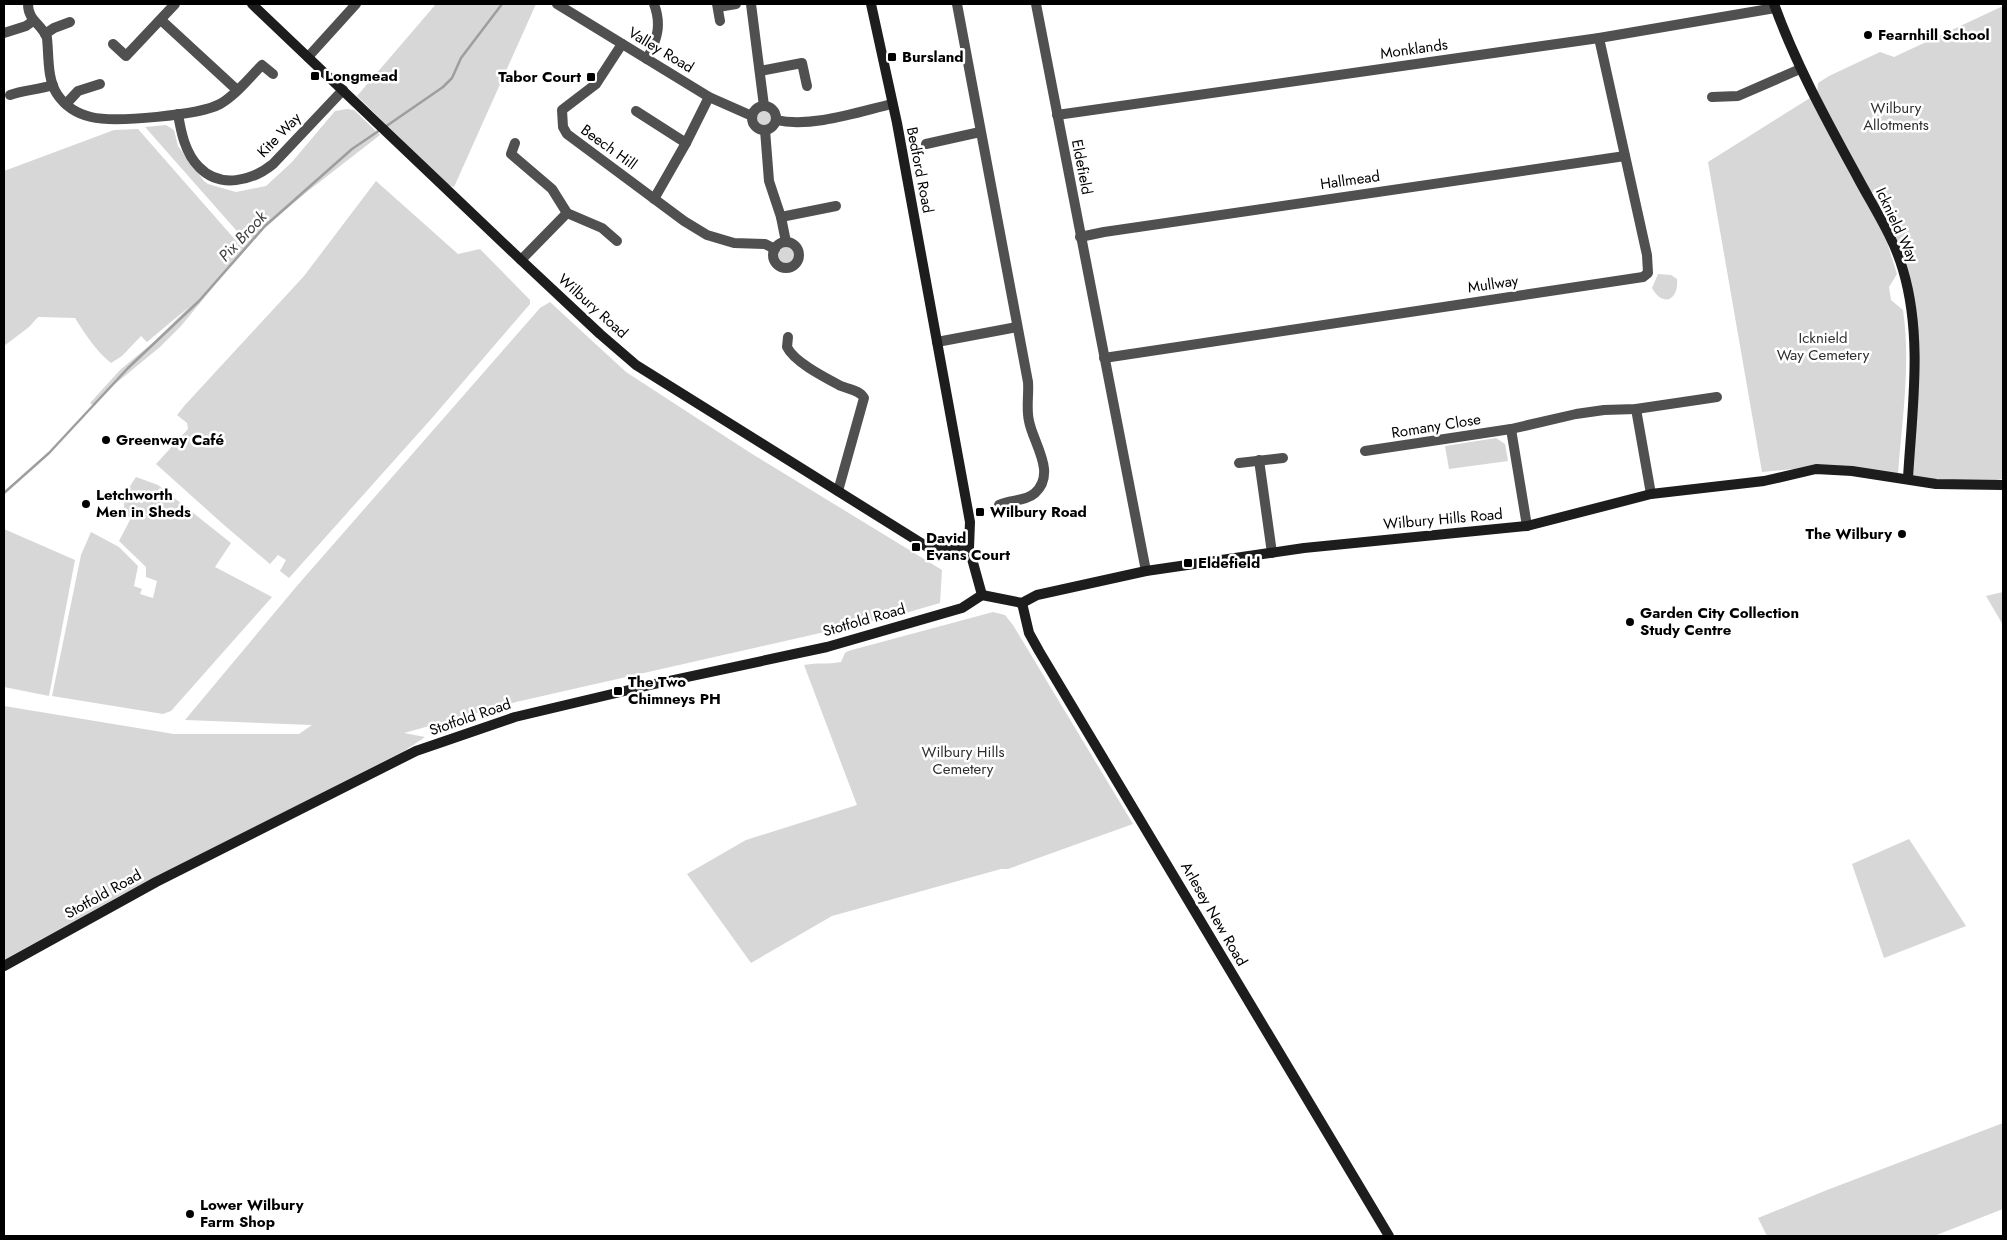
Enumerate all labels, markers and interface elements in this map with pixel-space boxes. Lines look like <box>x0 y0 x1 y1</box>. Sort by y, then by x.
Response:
street label: Valley Road <box>624 22 698 78</box>
place label: Fearnhill School <box>1878 24 1990 46</box>
marker: Fearnhill School <box>1862 29 1874 41</box>
street label: Monklands <box>1379 33 1449 65</box>
place label: Bursland <box>902 46 964 68</box>
marker: Bursland <box>886 51 898 63</box>
place label: Longmead <box>325 65 398 87</box>
place label: Tabor Court <box>498 66 581 88</box>
marker: Longmead <box>309 70 321 82</box>
marker: Tabor Court <box>585 71 597 83</box>
park label: Wilbury Allotments <box>1863 97 1929 136</box>
street label: Kite Way <box>252 107 306 163</box>
street label: Beech Hill <box>576 119 642 175</box>
street label: Bedford Road <box>901 125 939 215</box>
street label: Eldefield <box>1066 137 1098 197</box>
street label: Hallmead <box>1319 165 1381 195</box>
street label: Icknield Way <box>1870 184 1924 267</box>
water label: Pix Brook <box>213 205 273 267</box>
street label: Wilbury Road <box>553 268 633 344</box>
street label: Mullway <box>1466 270 1520 298</box>
park label: Icknield Way Cemetery <box>1777 327 1870 366</box>
street label: Romany Close <box>1390 408 1482 444</box>
place label: Greenway Café <box>116 429 224 451</box>
marker: Greenway Café <box>100 434 112 446</box>
place label: Letchworth Men in Sheds <box>96 484 191 523</box>
marker: Letchworth Men in Sheds <box>80 498 92 510</box>
place label: Wilbury Road <box>990 501 1087 523</box>
street label: Wilbury Hills Road <box>1382 503 1504 535</box>
marker: Wilbury Road <box>974 506 986 518</box>
place label: The Wilbury <box>1805 523 1892 545</box>
place label: David Evans Court <box>926 527 1010 566</box>
marker: The Wilbury <box>1896 528 1908 540</box>
marker: David Evans Court <box>910 541 922 553</box>
place label: Eldefield <box>1198 552 1260 574</box>
marker: Eldefield <box>1182 557 1194 569</box>
street label: Stotfold Road <box>820 598 908 642</box>
place label: Garden City Collection Study Centre <box>1640 602 1799 641</box>
marker: Garden City Collection Study Centre <box>1624 616 1636 628</box>
place label: The Two Chimneys PH <box>628 671 721 710</box>
marker: The Two Chimneys PH <box>612 685 624 697</box>
street label: Stotfold Road <box>426 693 514 741</box>
park label: Wilbury Hills Cemetery <box>922 741 1004 780</box>
street label: Arlesey New Road <box>1175 858 1253 970</box>
street label: Stotfold Road <box>61 864 145 924</box>
place label: Lower Wilbury Farm Shop <box>200 1194 304 1233</box>
marker: Lower Wilbury Farm Shop <box>184 1208 196 1220</box>

